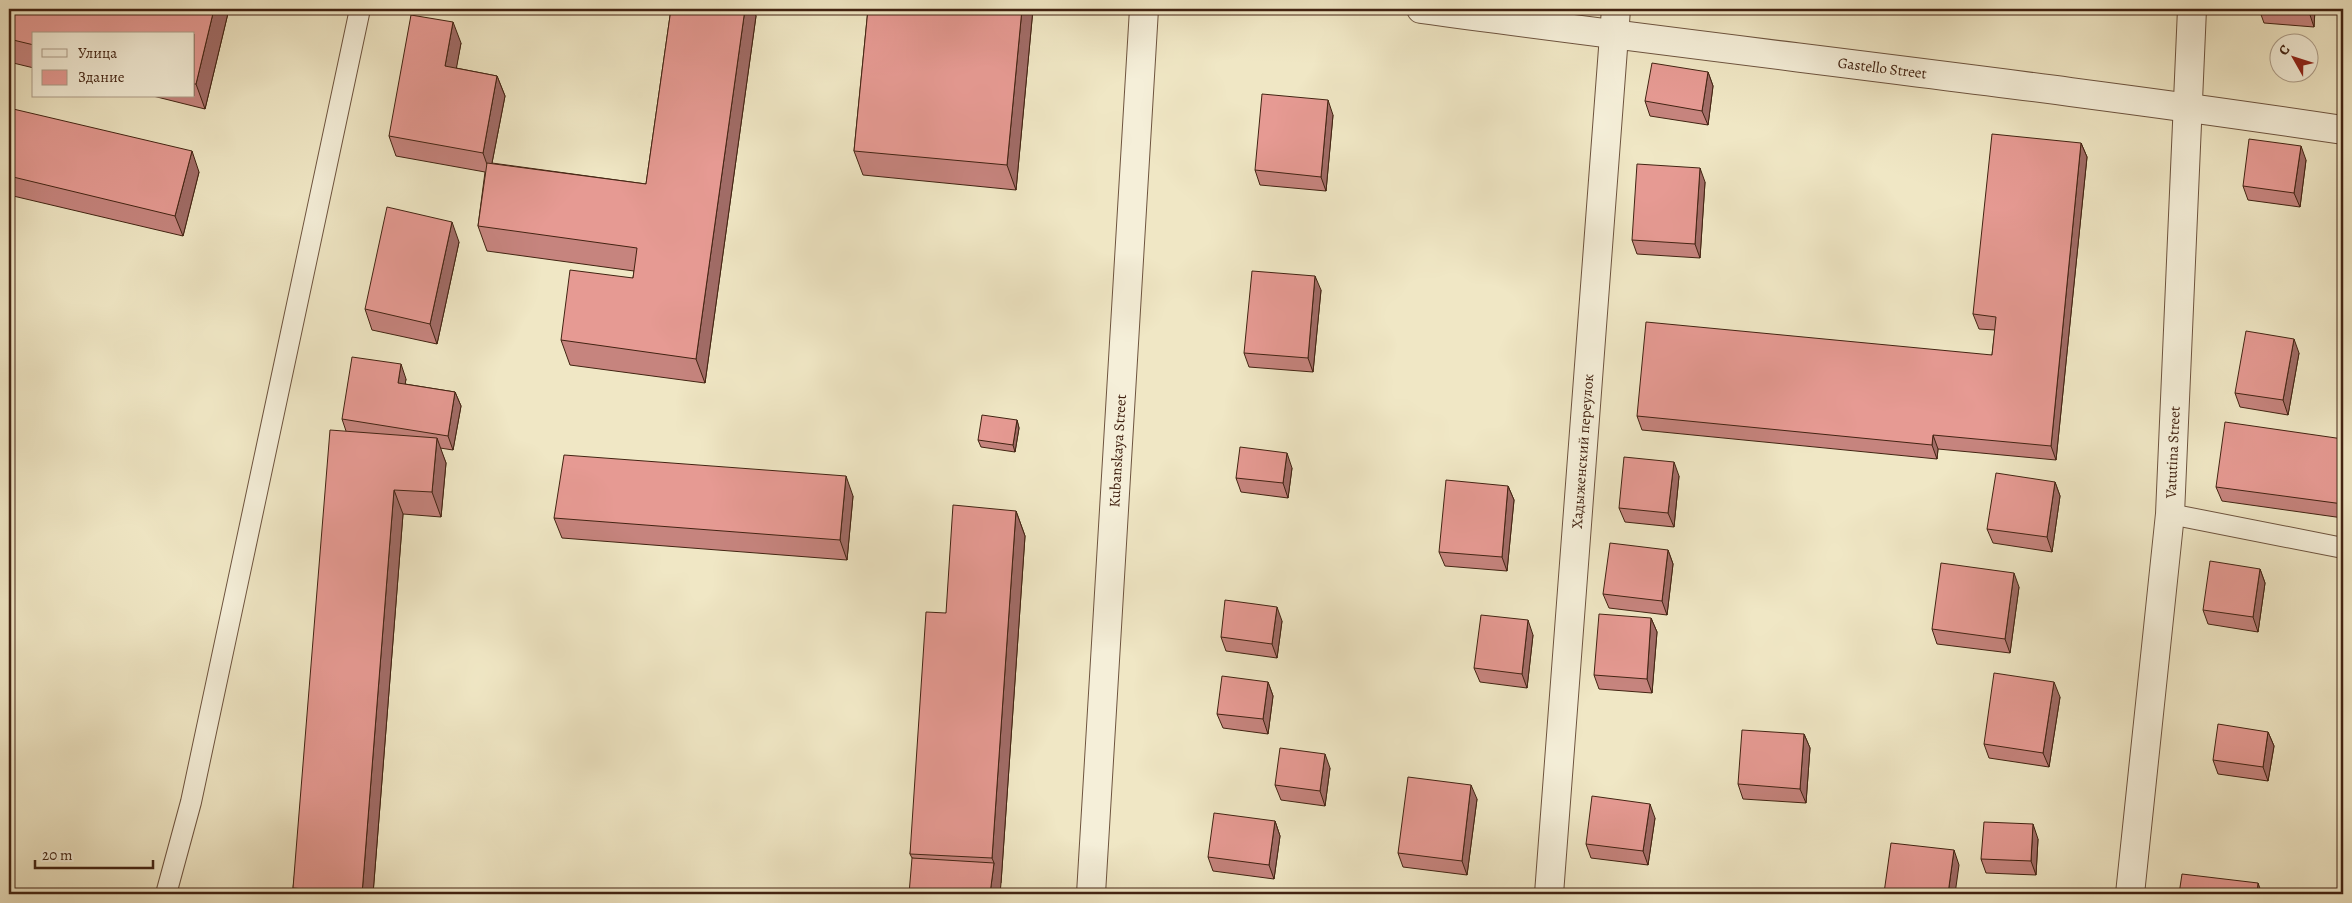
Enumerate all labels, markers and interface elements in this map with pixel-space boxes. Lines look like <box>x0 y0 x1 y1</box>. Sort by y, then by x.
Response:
legend <box>32 32 195 98</box>
north arrow <box>2270 32 2320 82</box>
text: С <box>2274 41 2295 59</box>
text: Улица <box>78 43 117 63</box>
street label: Gastello Street <box>1837 53 1928 83</box>
text: Здание <box>78 67 125 87</box>
street label: Хадыженский переулок <box>1567 373 1598 529</box>
street label: Kubanskaya Street <box>1104 394 1131 508</box>
street label: Vatutina Street <box>2161 406 2185 500</box>
scale bar <box>35 838 152 870</box>
text: 20 m <box>42 845 73 865</box>

